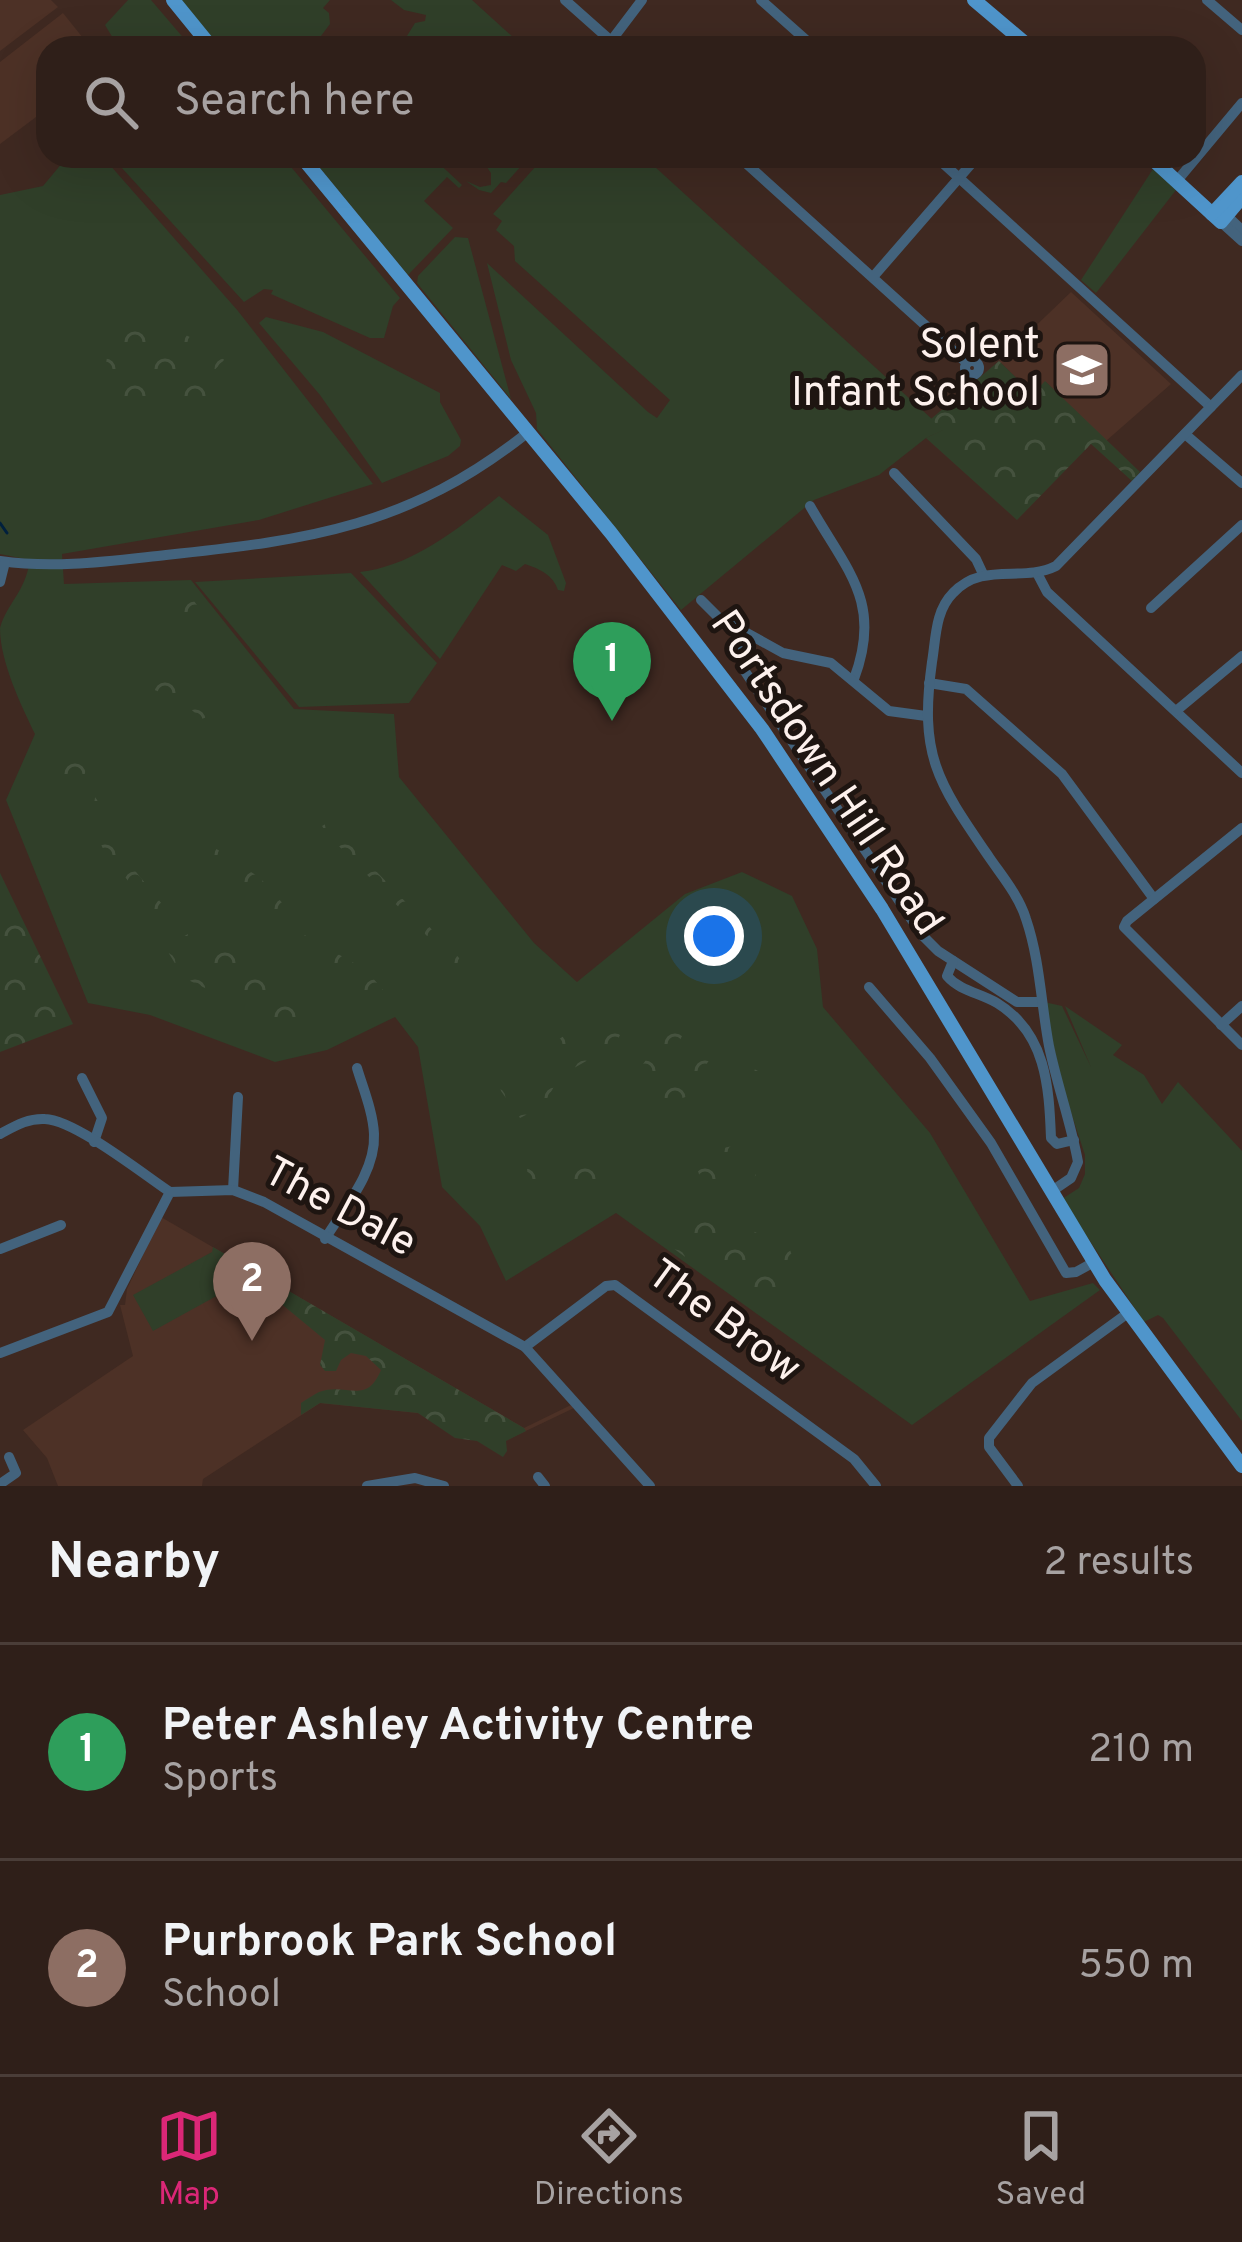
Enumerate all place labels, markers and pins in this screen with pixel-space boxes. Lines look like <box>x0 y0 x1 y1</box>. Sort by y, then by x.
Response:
place label: Solent Infant School <box>791 320 1040 421</box>
school or university icon: Solent Infant School <box>1051 339 1113 401</box>
pin: 1 <box>573 622 651 721</box>
pin: 2 <box>213 1242 291 1341</box>

